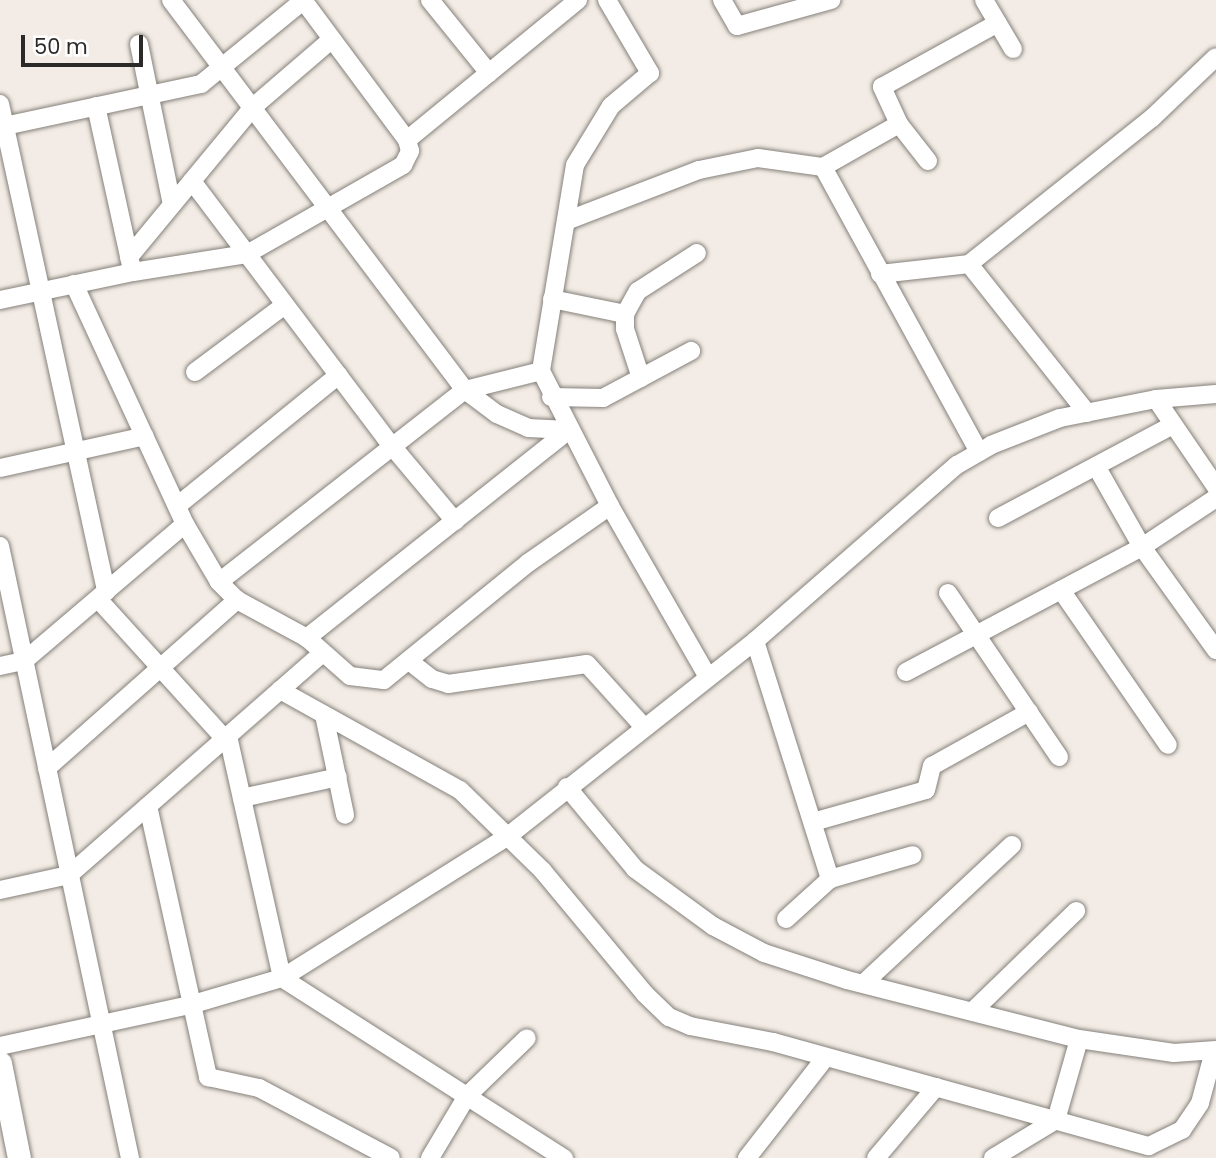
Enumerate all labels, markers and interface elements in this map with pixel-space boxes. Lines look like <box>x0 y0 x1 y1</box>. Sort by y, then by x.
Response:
scale bar <box>24 21 147 65</box>
text: 50 m <box>34 32 88 61</box>

